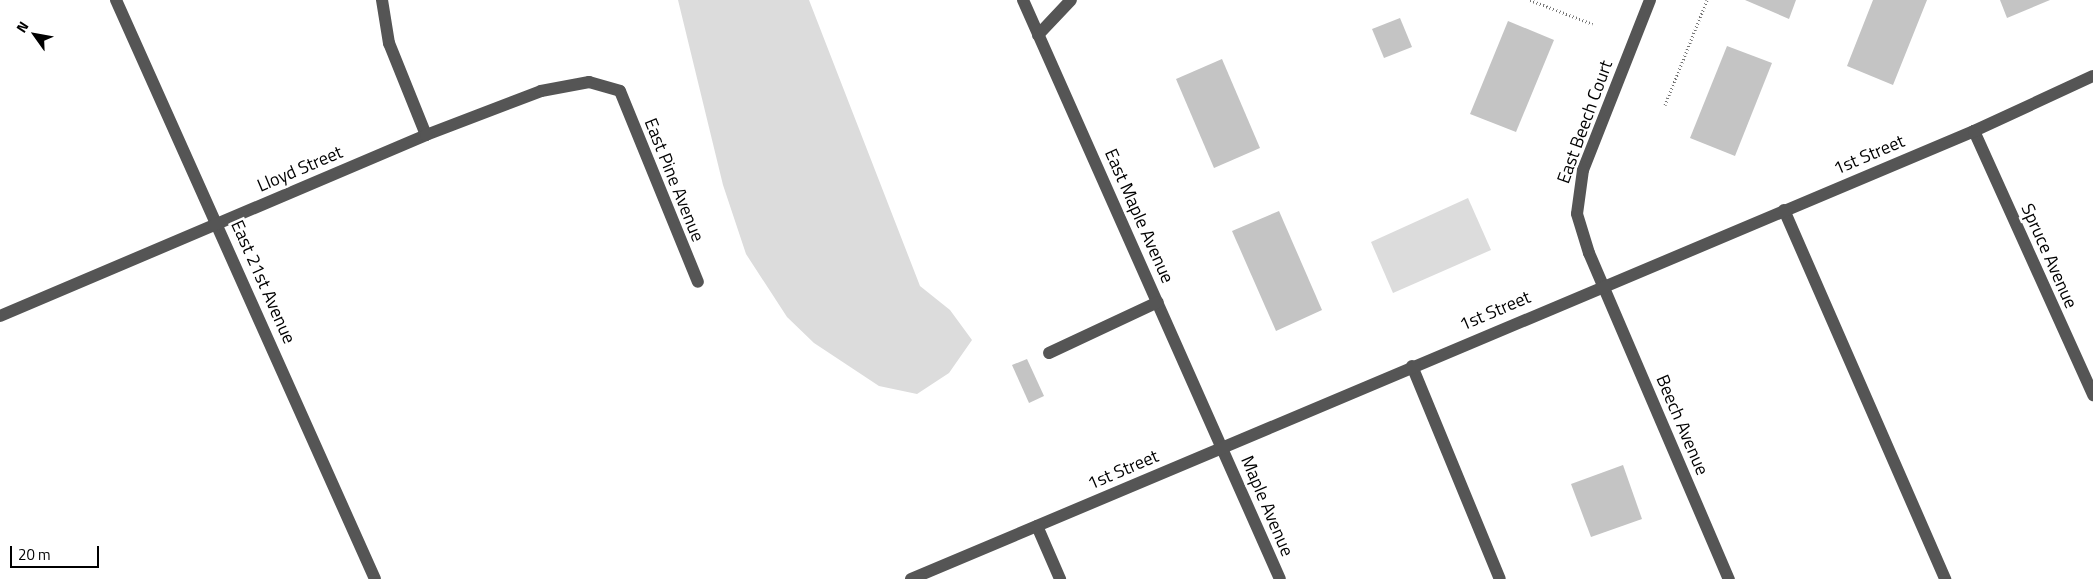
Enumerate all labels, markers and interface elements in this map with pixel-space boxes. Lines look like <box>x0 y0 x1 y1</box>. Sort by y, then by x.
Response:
north arrow <box>10 10 60 60</box>
text: N <box>10 17 33 36</box>
street label: East Beech Court <box>1553 57 1617 187</box>
street label: East Pine Avenue <box>639 115 709 245</box>
street label: 1st Street <box>1830 130 1908 180</box>
street label: Lloyd Street <box>254 141 346 197</box>
street label: East Maple Avenue <box>1100 145 1178 287</box>
street label: Spruce Avenue <box>2016 200 2082 312</box>
street label: East 21st Avenue <box>226 217 300 347</box>
street label: 1st Street <box>1456 286 1534 336</box>
street label: Beech Avenue <box>1651 372 1713 478</box>
street label: 1st Street <box>1084 445 1162 495</box>
street label: Maple Avenue <box>1236 452 1298 560</box>
scale bar <box>12 536 101 568</box>
text: 20 m <box>18 543 51 566</box>

